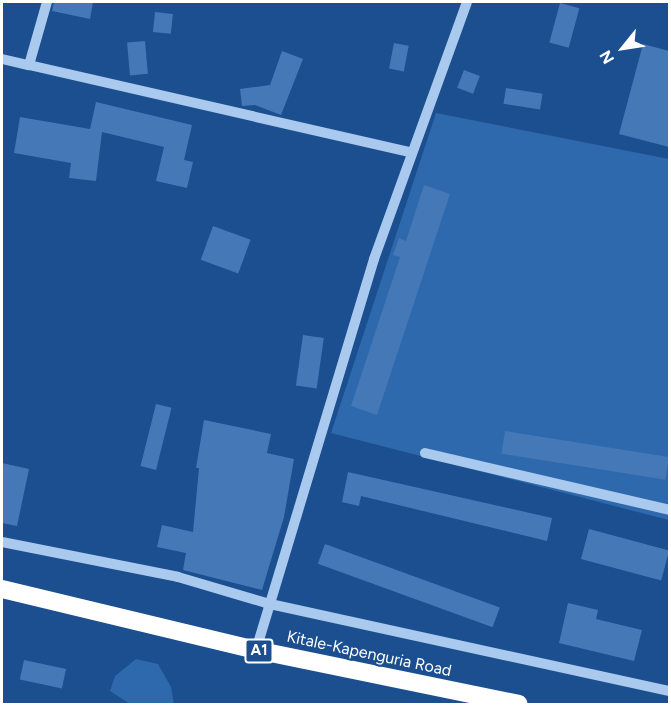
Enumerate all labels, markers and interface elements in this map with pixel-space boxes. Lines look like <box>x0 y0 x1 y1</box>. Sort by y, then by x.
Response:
north arrow <box>593 18 653 78</box>
text: N <box>596 47 618 67</box>
street label: Kitale-Kapenguria Road <box>285 627 453 681</box>
road number: A1 <box>244 639 274 663</box>

